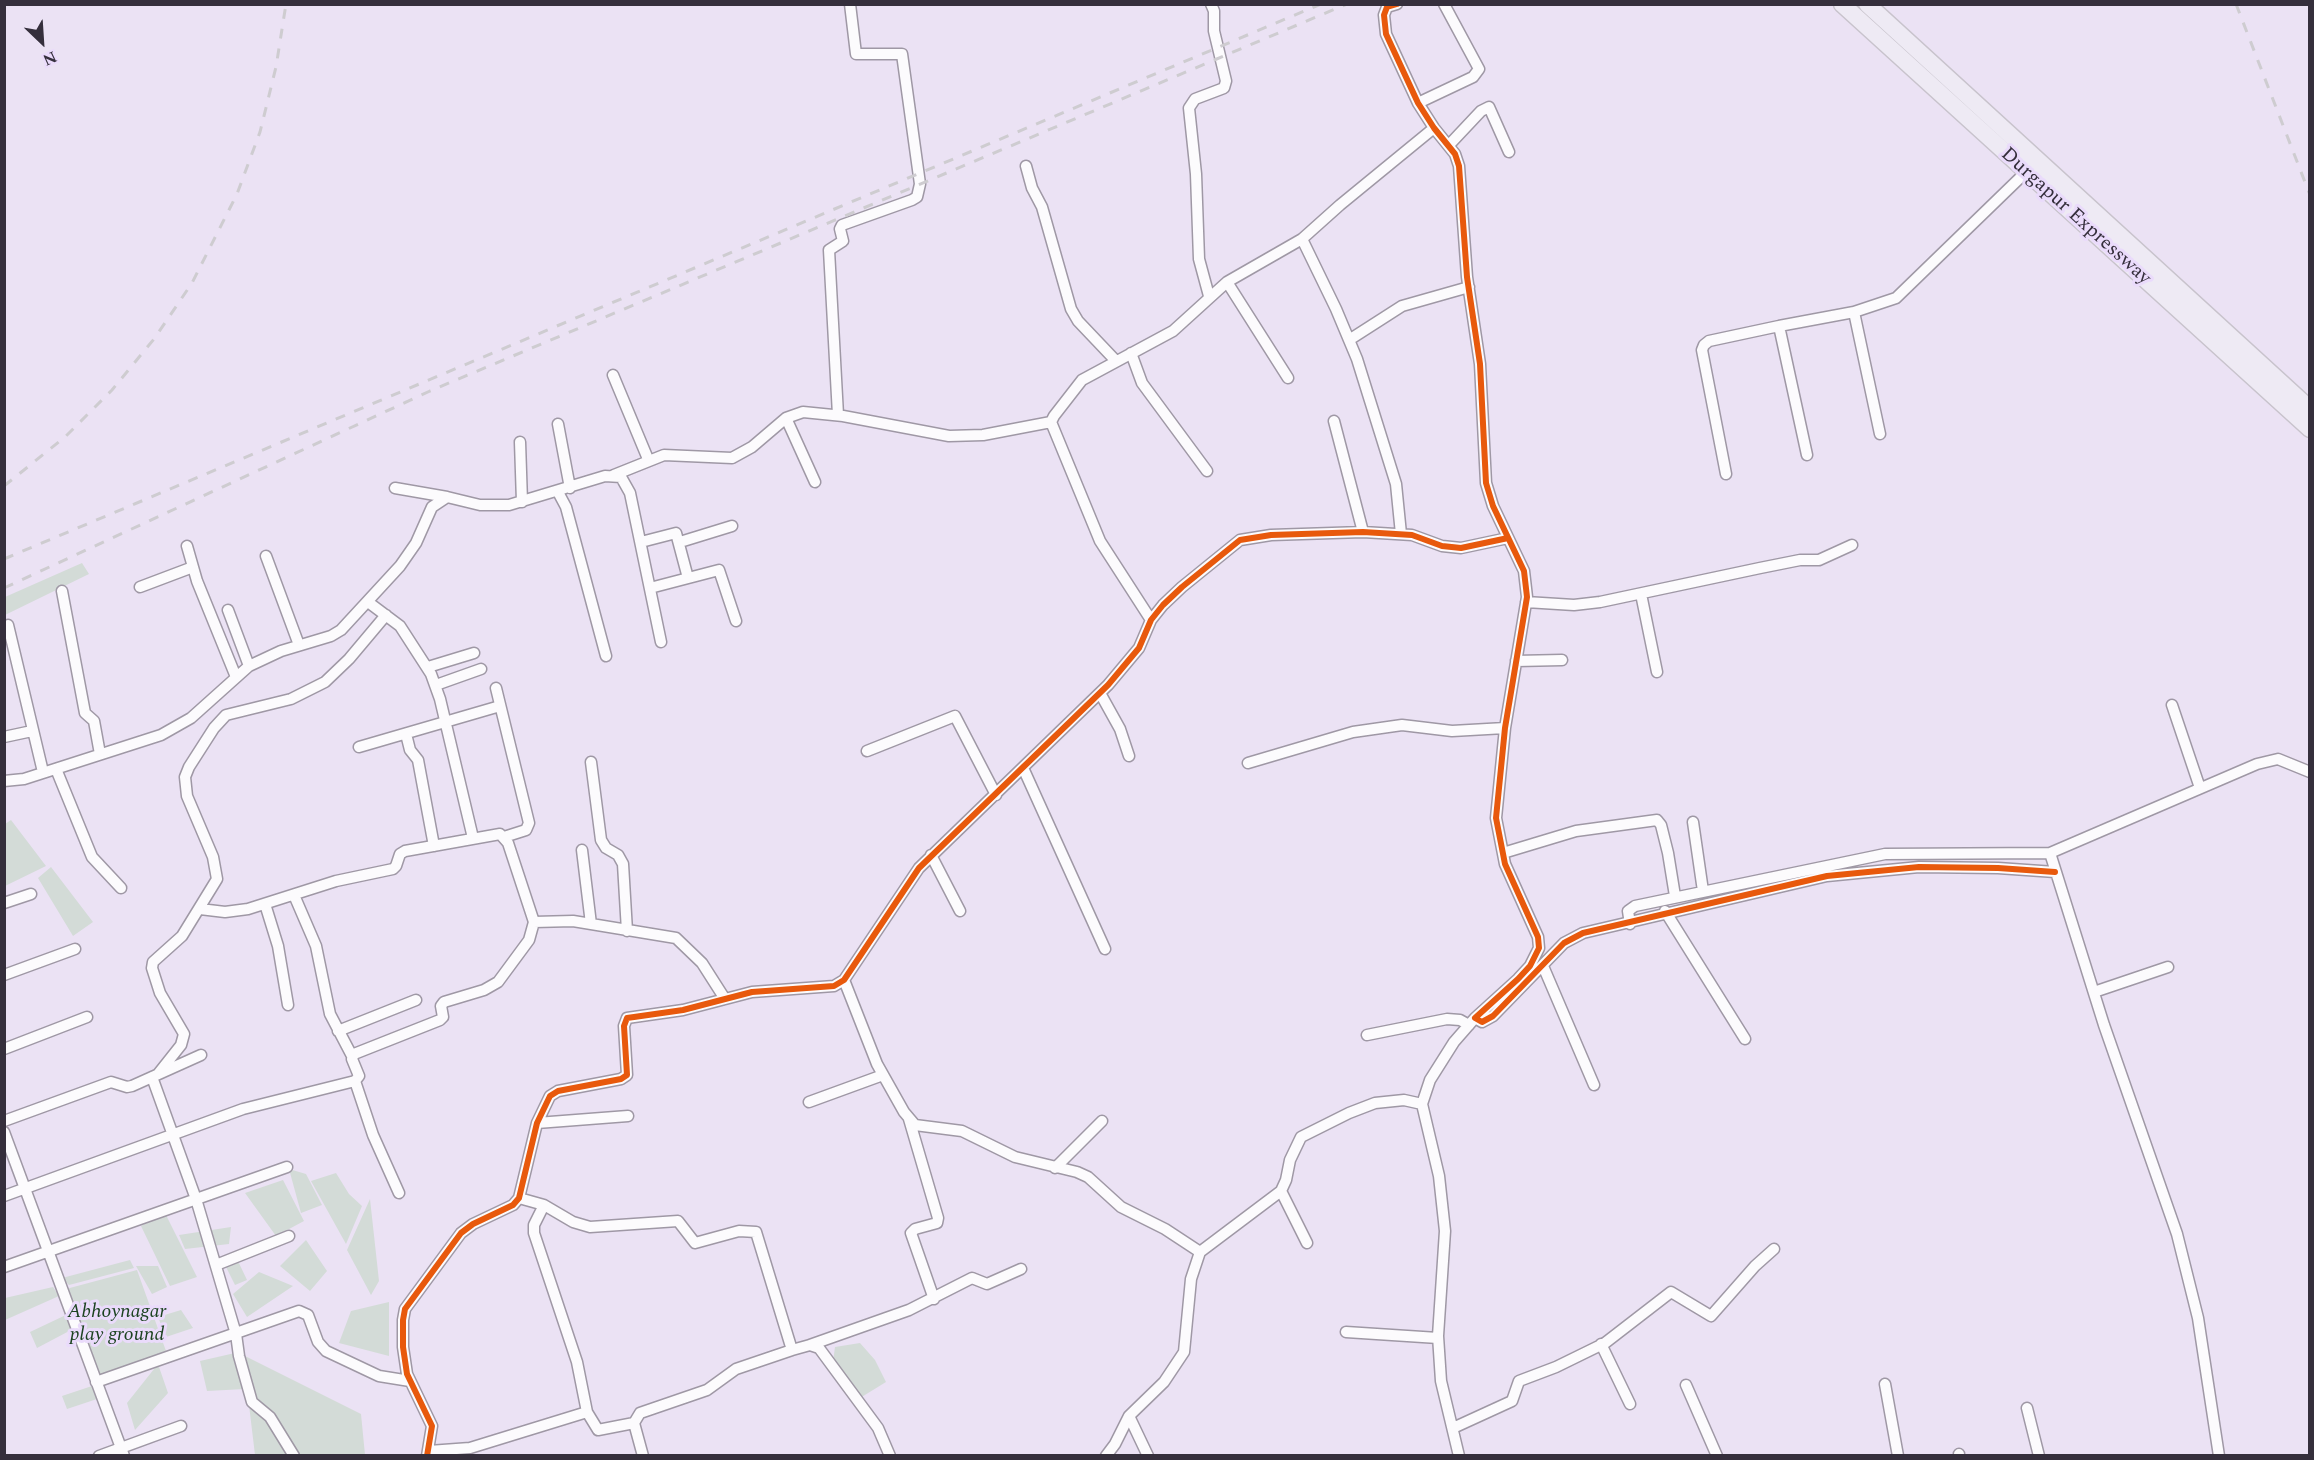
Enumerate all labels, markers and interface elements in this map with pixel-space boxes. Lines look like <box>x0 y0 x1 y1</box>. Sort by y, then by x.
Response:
north arrow <box>12 12 72 72</box>
text: N <box>39 45 61 72</box>
street label: Durgapur Expressway <box>1995 143 2155 291</box>
park label: Abhoynagar play ground <box>68 1301 166 1348</box>

